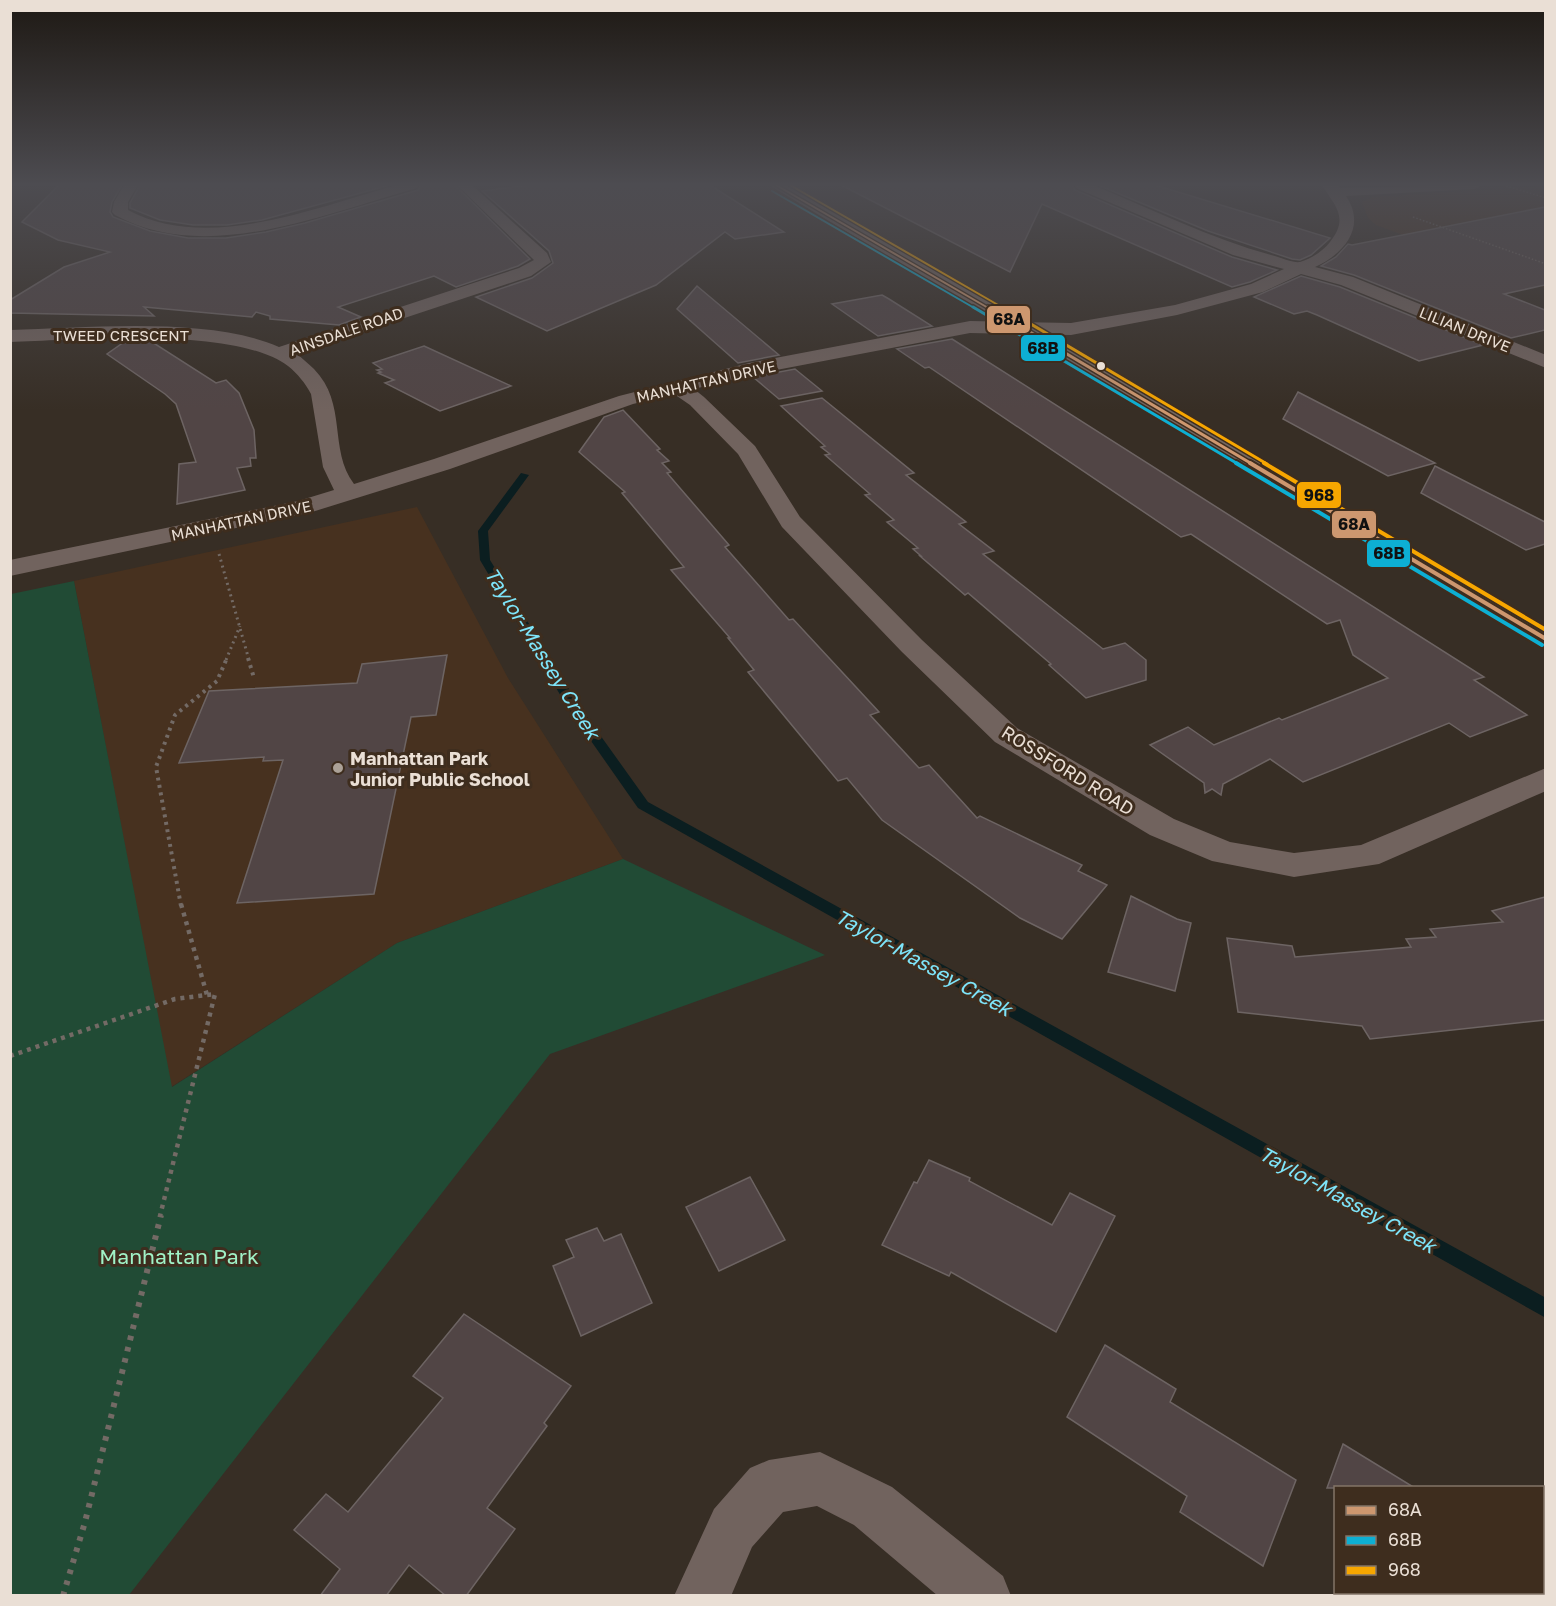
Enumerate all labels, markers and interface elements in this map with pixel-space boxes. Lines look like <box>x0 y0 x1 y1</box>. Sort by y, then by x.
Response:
street label: AINSDALE ROAD <box>287 303 405 359</box>
street label: LILIAN DRIVE <box>1417 303 1513 355</box>
line badge: 68A <box>986 305 1031 334</box>
text: 68A <box>993 309 1026 329</box>
street label: TWEED CRESCENT <box>53 326 189 344</box>
line badge: 68B <box>1020 334 1066 362</box>
text: 68B <box>1027 338 1059 358</box>
street label: MANHATTAN DRIVE <box>635 356 777 406</box>
unlabelled marker <box>1095 360 1107 372</box>
line badge: 968 <box>1296 481 1342 509</box>
text: 968 <box>1304 485 1334 505</box>
street label: MANHATTAN DRIVE <box>169 496 313 544</box>
line badge: 68A <box>1331 510 1377 539</box>
text: 68A <box>1338 514 1371 534</box>
line badge: 68B <box>1366 539 1411 568</box>
text: 68B <box>1373 543 1405 563</box>
water label: Taylor-Massey Creek <box>480 563 607 746</box>
street label: ROSSFORD ROAD <box>998 720 1138 820</box>
place label: Manhattan Park Junior Public School <box>350 747 530 790</box>
marker: Manhattan Park Junior Public School <box>331 761 345 775</box>
water label: Taylor-Massey Creek <box>831 904 1019 1023</box>
water label: Taylor-Massey Creek <box>1255 1141 1443 1260</box>
park label: Manhattan Park <box>99 1243 259 1269</box>
legend <box>1334 1486 1544 1594</box>
text: 68A <box>1388 1498 1422 1520</box>
text: 68B <box>1388 1528 1422 1550</box>
text: 968 <box>1388 1558 1421 1580</box>

